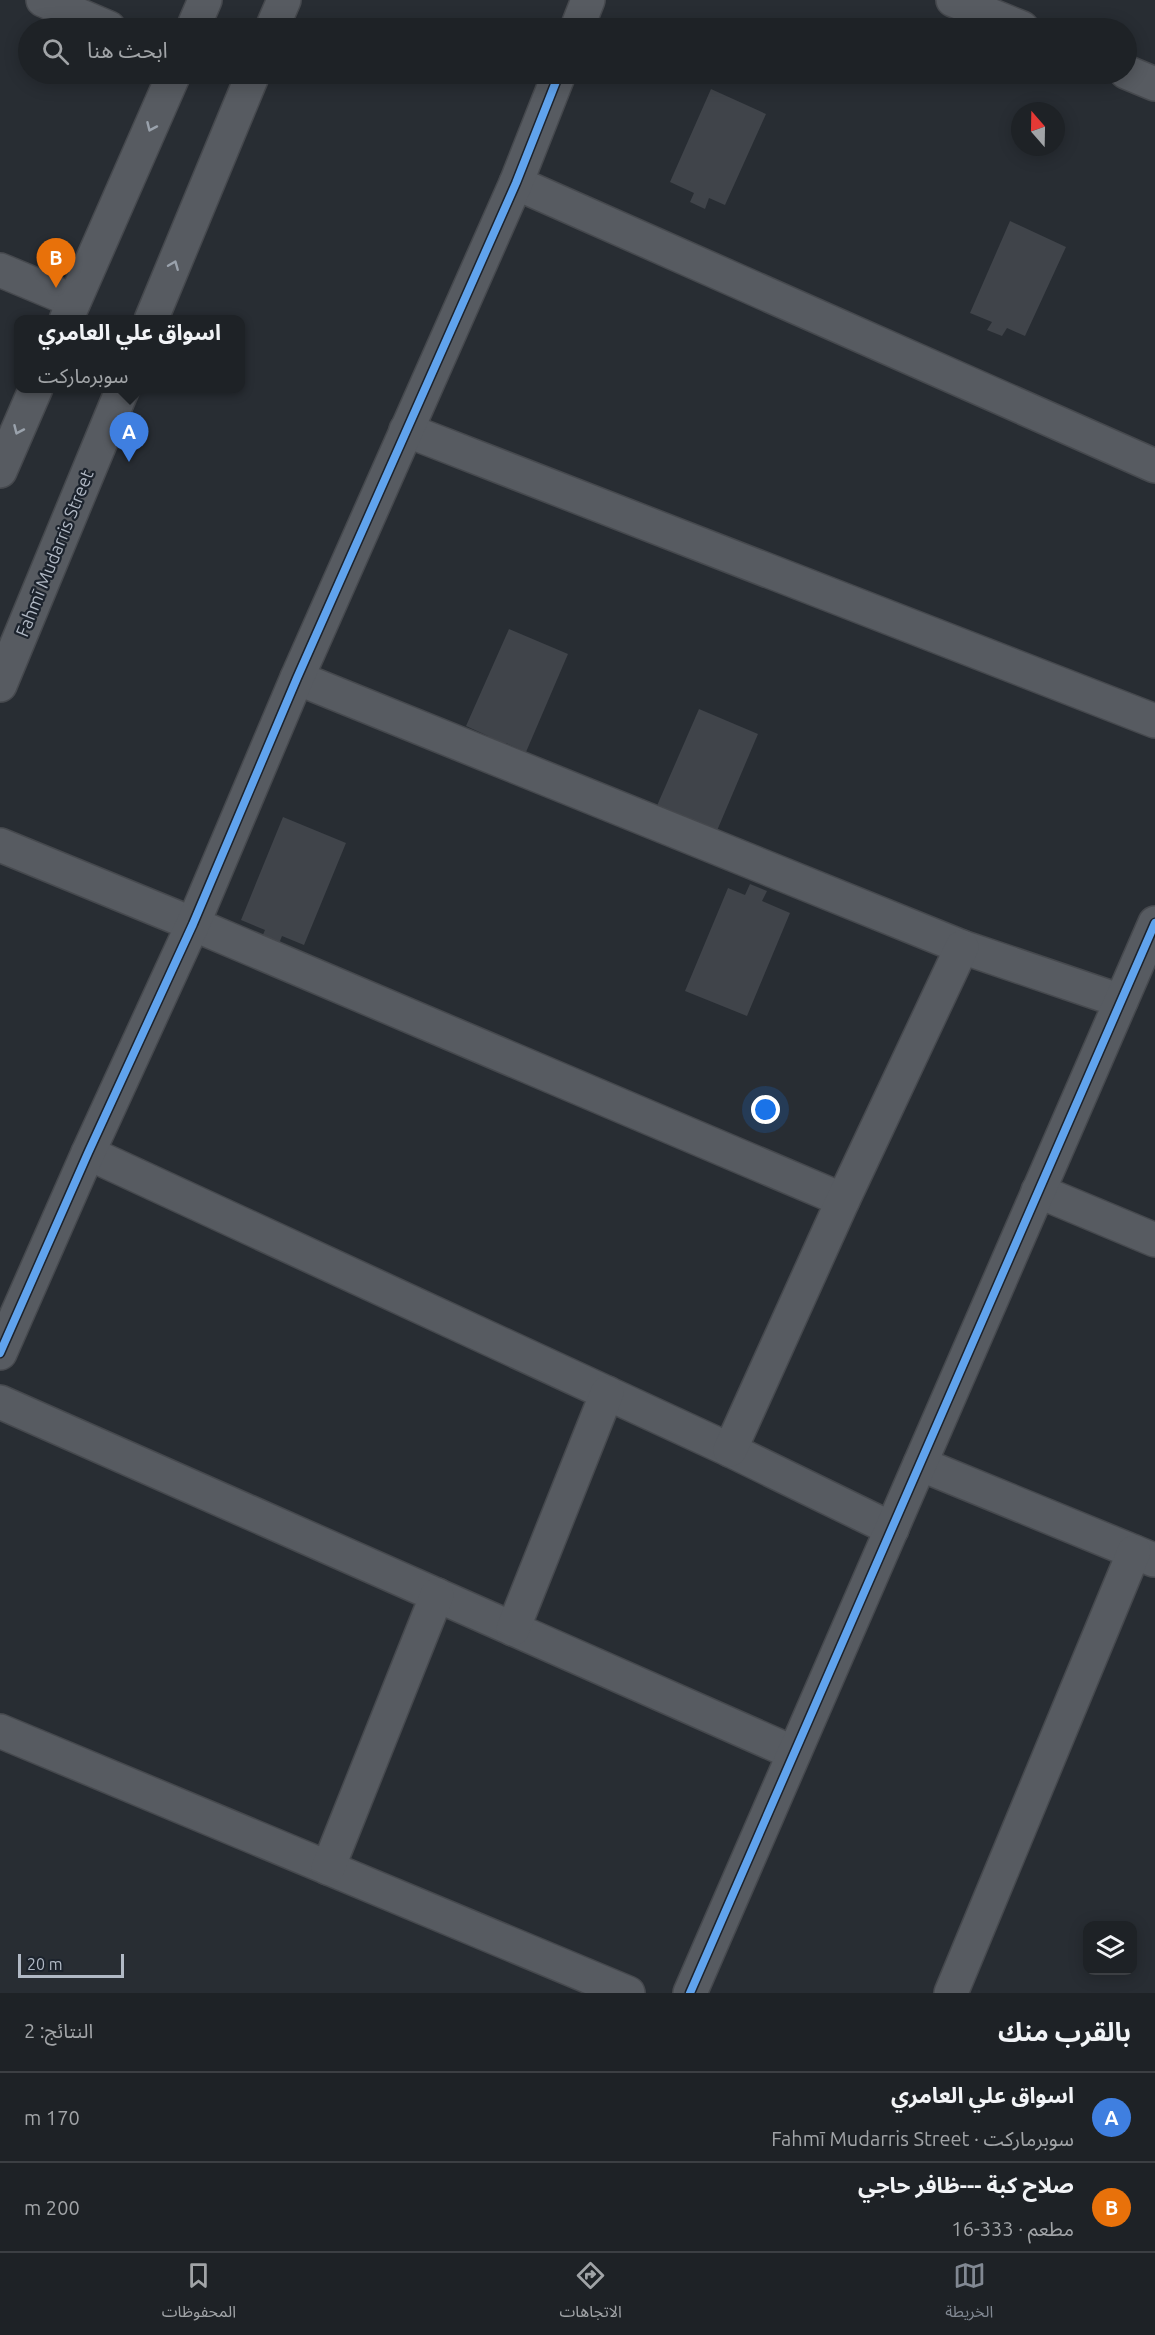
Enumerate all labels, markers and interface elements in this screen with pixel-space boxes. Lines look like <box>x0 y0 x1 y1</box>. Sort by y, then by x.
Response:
search box <box>18 18 1137 84</box>
icon: search <box>39 35 72 68</box>
text: ابحث هنا <box>87 37 168 62</box>
north arrow <box>1011 102 1065 156</box>
one-way arrow <box>146 121 158 132</box>
pin: B <box>36 238 76 288</box>
one-way arrow <box>167 261 179 272</box>
popup <box>14 315 245 393</box>
text: اسواق علي العامري <box>38 319 221 344</box>
text: سوبرماركت <box>38 364 129 387</box>
pin: A <box>110 412 148 462</box>
one-way arrow <box>13 424 25 435</box>
street label: Fahmī Mudarris Street <box>11 467 97 639</box>
your location <box>751 1095 780 1124</box>
map controls <box>1083 1921 1137 1975</box>
button: layers <box>1083 1921 1137 1975</box>
scale bar <box>18 1951 124 1978</box>
text: 20 m <box>27 1955 63 1973</box>
text: بالقرب منك <box>998 2017 1131 2046</box>
text: النتائج: 2 <box>24 2019 93 2042</box>
text: اسواق علي العامري <box>891 2082 1074 2107</box>
text: 170 m <box>24 2106 80 2129</box>
text: A <box>1104 2106 1119 2129</box>
text: سوبرماركت · Fahmī Mudarris Street <box>771 2127 1074 2150</box>
text: صلاح كبة ---ظافر حاجي <box>858 2172 1074 2197</box>
text: 200 m <box>24 2196 80 2219</box>
text: B <box>1105 2196 1118 2219</box>
text: مطعم · 333-16 <box>951 2217 1074 2240</box>
tab: المحفوظات <box>162 2259 236 2329</box>
tab: الاتجاهات <box>559 2259 622 2329</box>
tab: الخريطة <box>945 2259 993 2329</box>

